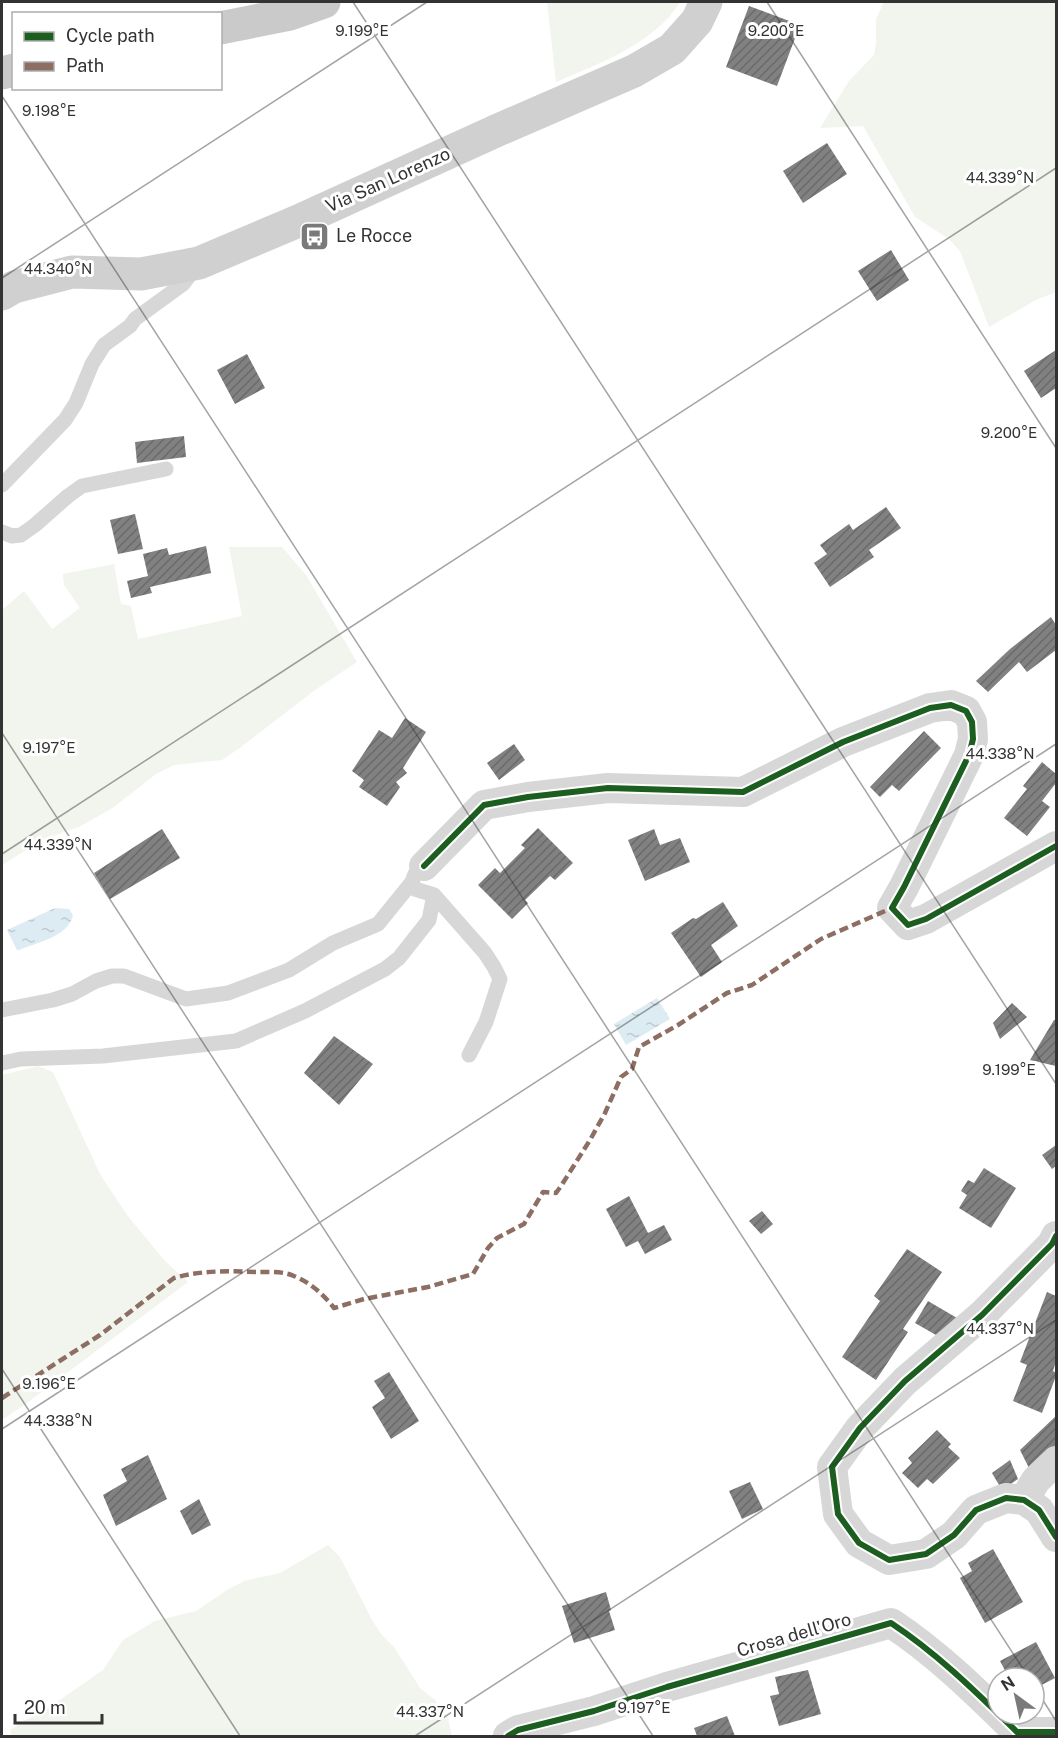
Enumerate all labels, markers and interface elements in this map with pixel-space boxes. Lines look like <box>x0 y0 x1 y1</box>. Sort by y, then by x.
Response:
legend <box>12 12 222 90</box>
text: 9.199°E <box>335 22 389 39</box>
text: 9.200°E <box>748 22 804 39</box>
text: Cycle path <box>66 25 155 46</box>
text: Path <box>66 55 104 76</box>
text: 9.198°E <box>22 102 76 119</box>
street label: Via San Lorenzo <box>322 143 453 216</box>
text: 44.339°N <box>966 169 1034 186</box>
bus stop icon: Le Rocce <box>299 220 331 252</box>
place label: Le Rocce <box>336 225 412 246</box>
text: 44.340°N <box>24 260 92 277</box>
text: 9.200°E <box>981 424 1037 441</box>
text: 9.197°E <box>22 739 76 756</box>
text: 44.338°N <box>966 745 1034 762</box>
text: 44.339°N <box>24 836 92 853</box>
text: 9.199°E <box>982 1061 1036 1078</box>
text: 44.337°N <box>966 1320 1034 1337</box>
text: 9.196°E <box>22 1375 76 1392</box>
text: 44.338°N <box>24 1412 92 1429</box>
street label: Crosa dell'Oro <box>734 1608 853 1661</box>
north arrow <box>986 1666 1046 1726</box>
text: N <box>998 1672 1019 1695</box>
scale bar <box>15 1687 102 1725</box>
text: 20 m <box>24 1697 66 1718</box>
text: 9.197°E <box>617 1699 671 1716</box>
text: 44.337°N <box>396 1703 464 1720</box>

